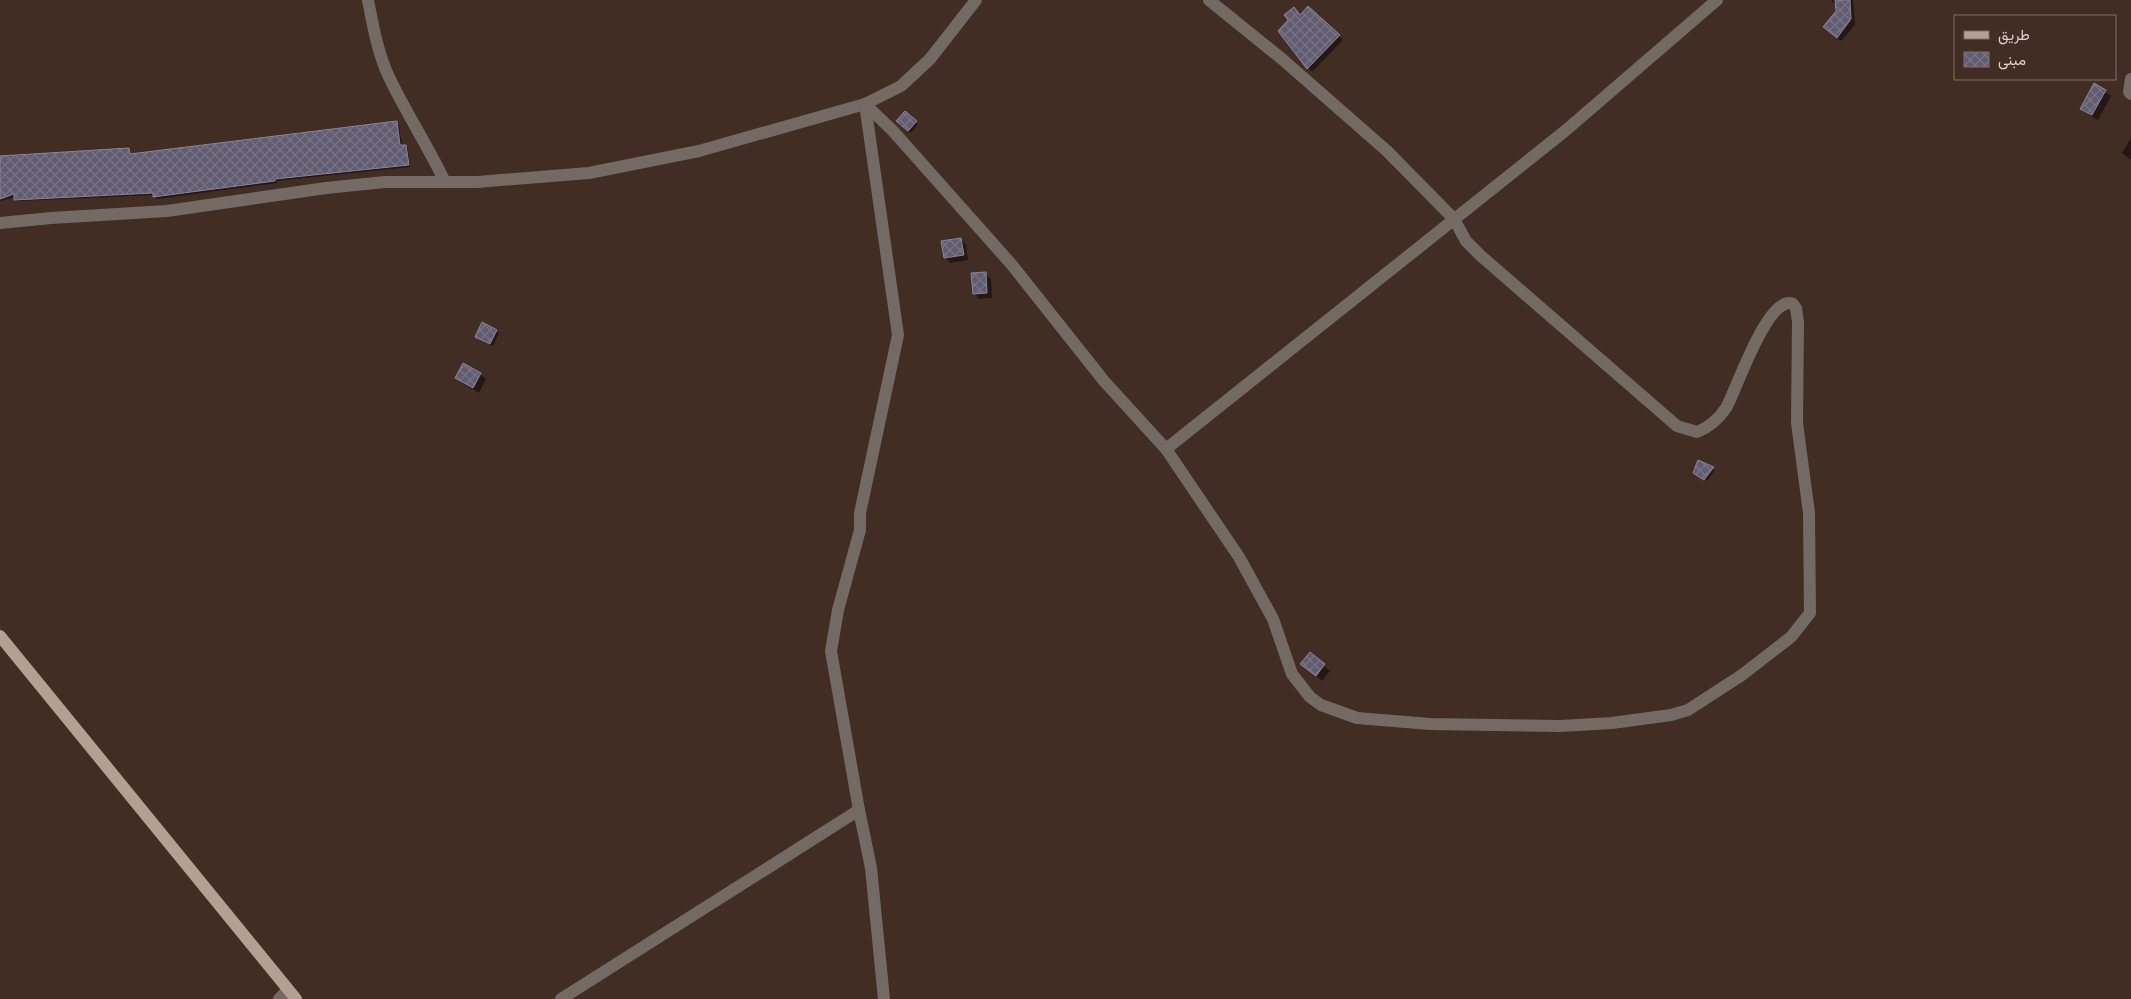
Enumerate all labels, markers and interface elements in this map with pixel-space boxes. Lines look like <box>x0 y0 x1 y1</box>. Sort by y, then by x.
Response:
legend <box>1954 15 2116 80</box>
text: طريق <box>1998 24 2030 45</box>
text: مبنى <box>1998 49 2026 70</box>

